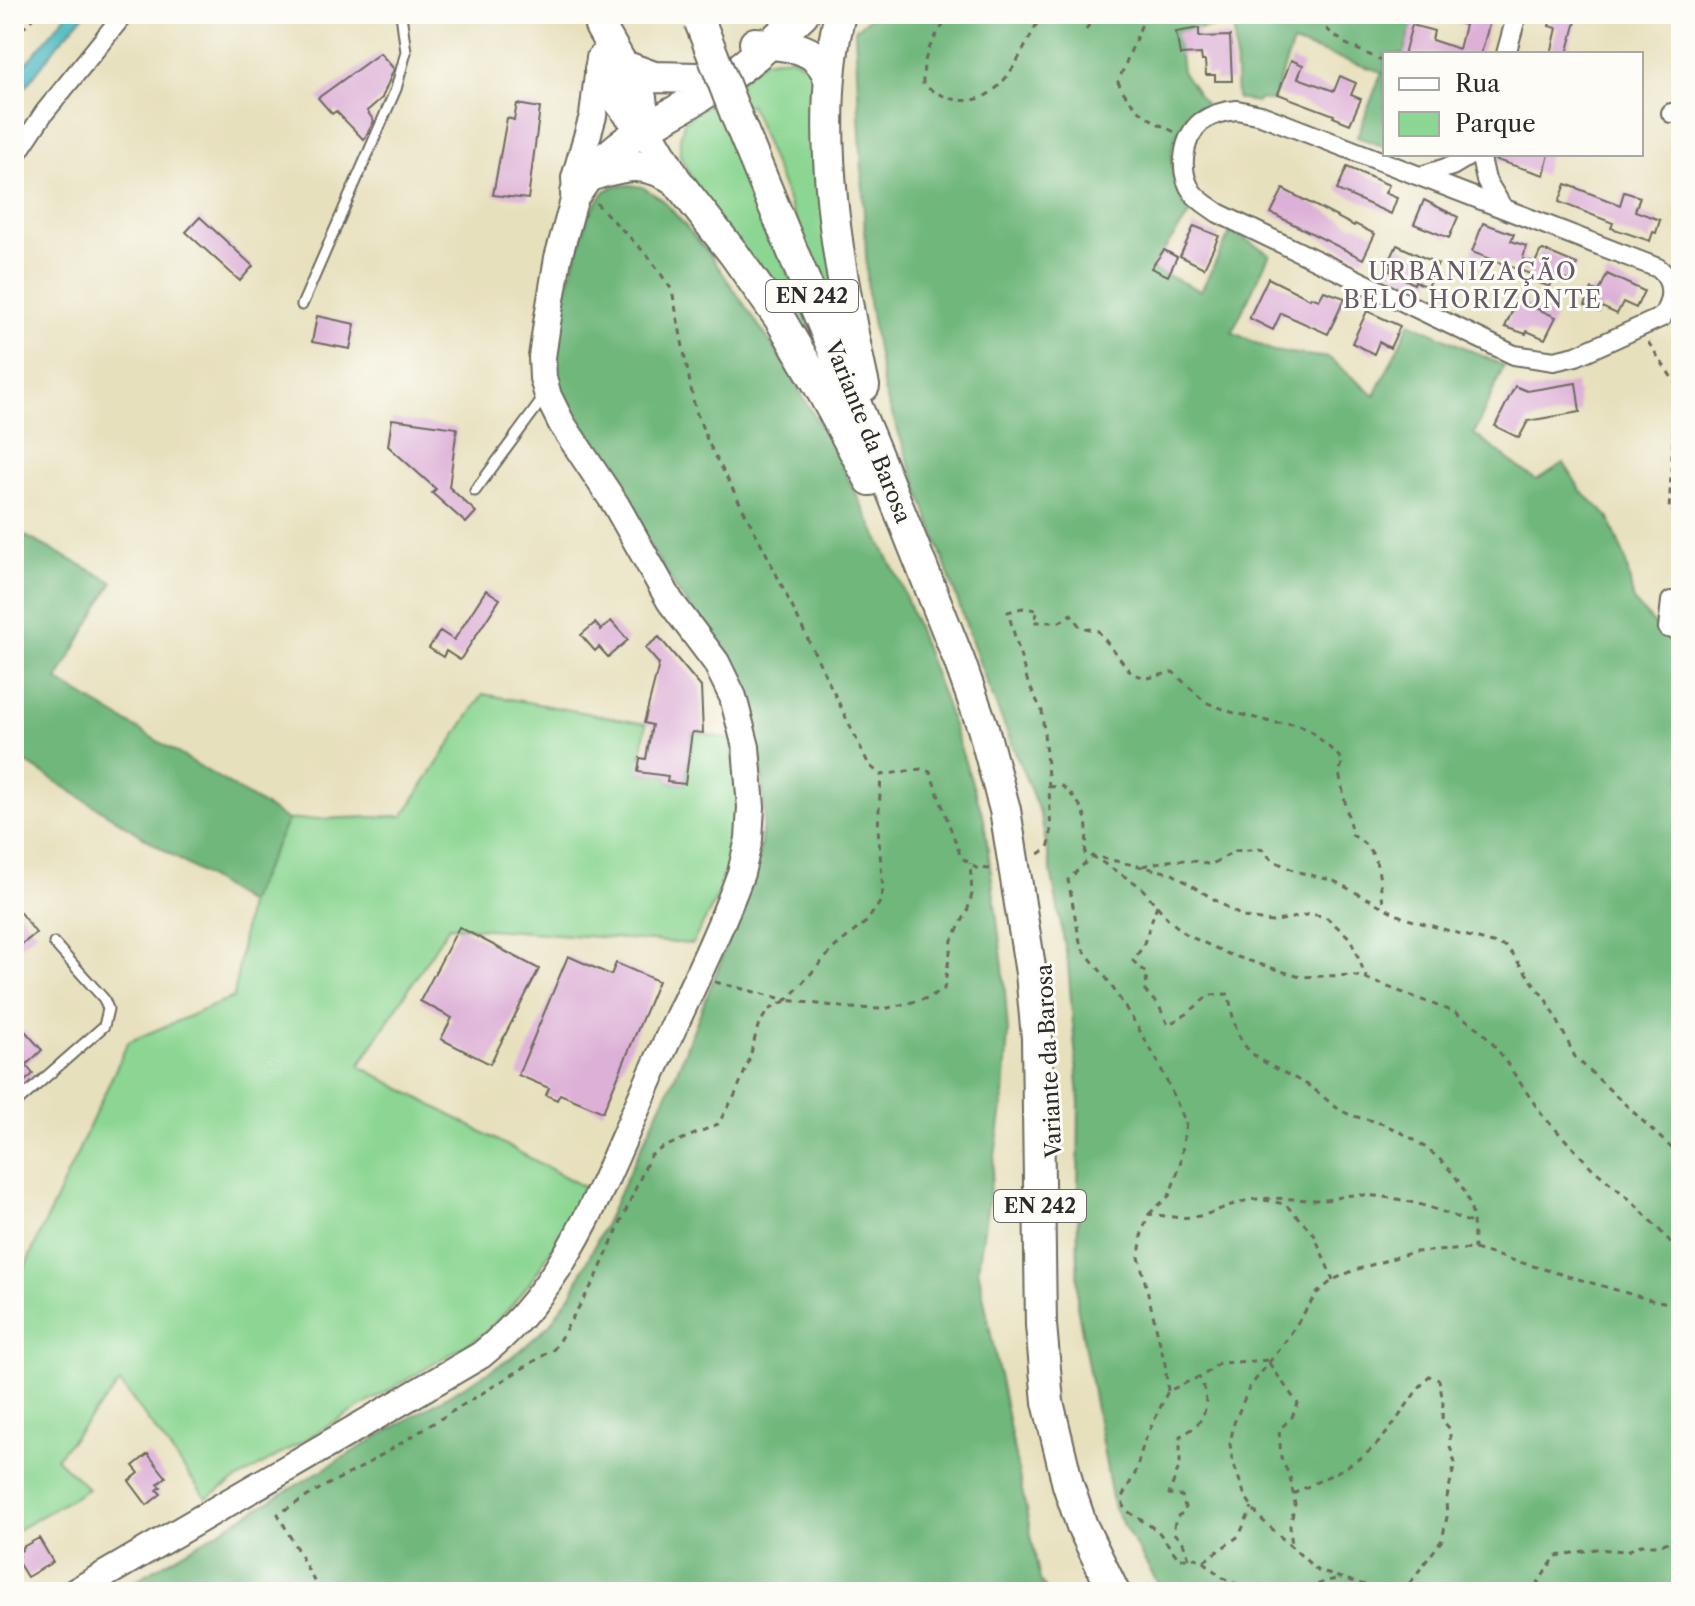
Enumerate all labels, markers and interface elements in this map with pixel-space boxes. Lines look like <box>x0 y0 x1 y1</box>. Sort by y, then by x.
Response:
legend <box>1383 52 1643 156</box>
text: Rua <box>1455 69 1500 98</box>
text: Parque <box>1455 109 1536 138</box>
district label: URBANIZAÇÃO BELO HORIZONTE <box>1343 257 1603 314</box>
road number: EN 242 <box>766 280 858 312</box>
street label: Variante da Barosa <box>819 336 917 527</box>
street label: Variante da Barosa <box>1030 963 1068 1160</box>
road number: EN 242 <box>994 1190 1086 1222</box>

